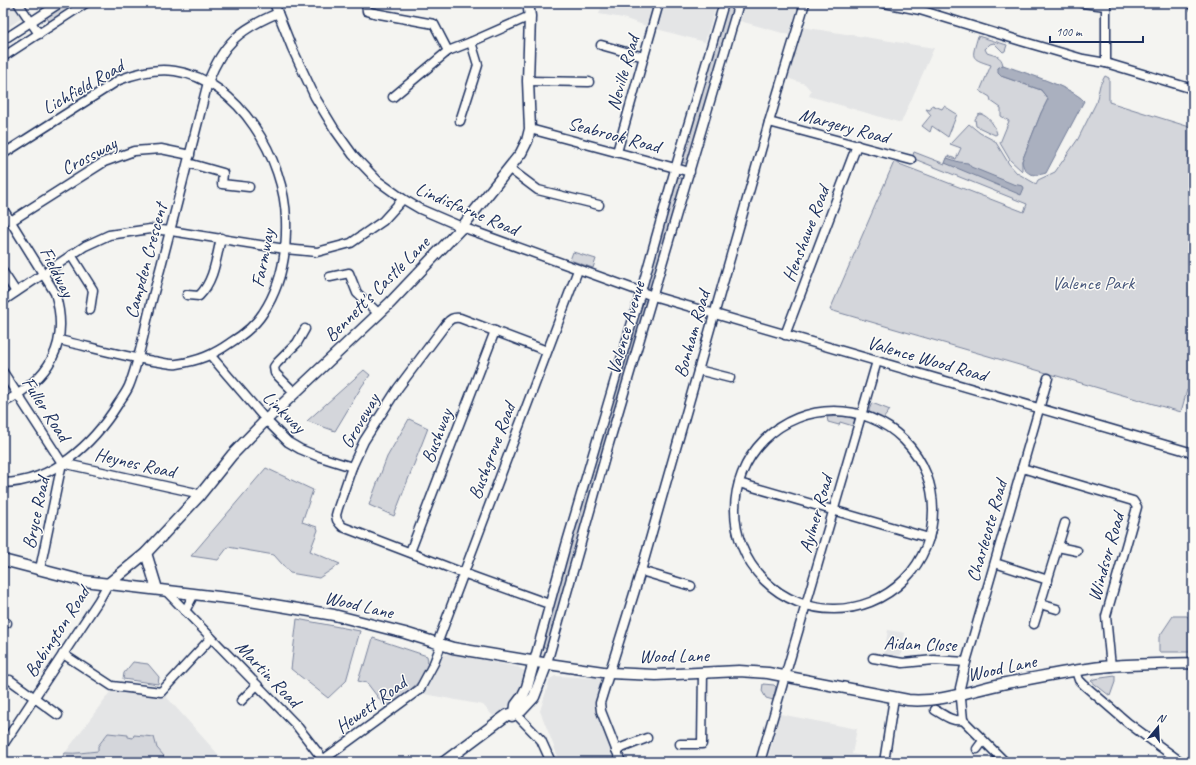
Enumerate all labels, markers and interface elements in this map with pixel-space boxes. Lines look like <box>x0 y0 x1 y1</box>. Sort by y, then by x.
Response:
scale bar <box>1050 18 1143 44</box>
text: 100 m <box>1056 24 1083 40</box>
street label: Neville Road <box>601 29 646 113</box>
street label: Lichfield Road <box>38 52 131 120</box>
street label: Margery Road <box>796 102 895 150</box>
street label: Seabrook Road <box>565 111 666 160</box>
street label: Crossway <box>57 131 122 181</box>
street label: Lindisfarne Road <box>412 177 525 243</box>
street label: Henshawe Road <box>777 179 836 285</box>
street label: Campden Crescent <box>119 198 174 321</box>
street label: Farmway <box>246 225 281 289</box>
street label: Bennett's Castle Lane <box>319 230 436 347</box>
street label: Fieldway <box>34 243 80 303</box>
park label: Valence Park <box>1052 271 1135 295</box>
street label: Valence Avenue <box>601 277 651 378</box>
street label: Bonham Road <box>668 284 717 380</box>
street label: Valence Wood Road <box>864 330 993 389</box>
street label: Fuller Road <box>16 372 78 449</box>
street label: Linkway <box>257 386 312 439</box>
street label: Groveway <box>335 388 386 453</box>
street label: Bushgrove Road <box>463 397 522 503</box>
street label: Bushway <box>416 404 459 466</box>
street label: Heynes Road <box>93 442 181 485</box>
street label: Aylmer Road <box>794 469 839 555</box>
street label: Bryce Road <box>17 472 56 551</box>
street label: Charlecote Road <box>961 475 1014 585</box>
street label: Windsor Road <box>1082 507 1131 604</box>
street label: Babington Road <box>19 580 97 682</box>
street label: Wood Lane <box>322 585 397 625</box>
street label: Aidan Close <box>883 631 959 657</box>
street label: Martin Road <box>230 635 308 715</box>
street label: Wood Lane <box>639 643 711 669</box>
street label: Wood Lane <box>965 649 1040 687</box>
street label: Hewett Road <box>331 669 414 739</box>
north arrow <box>1138 707 1178 747</box>
text: N <box>1156 710 1169 726</box>

